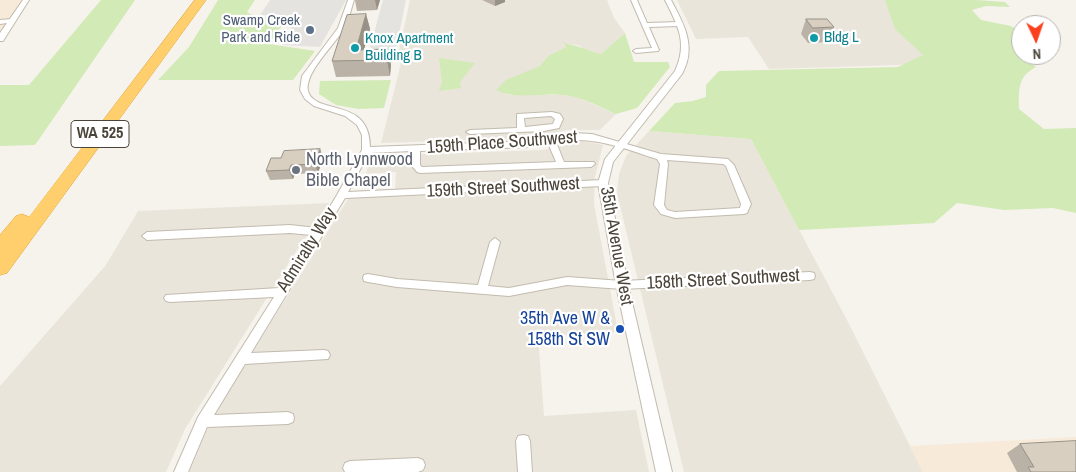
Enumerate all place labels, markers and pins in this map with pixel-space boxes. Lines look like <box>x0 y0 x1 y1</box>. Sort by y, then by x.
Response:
place label: Swamp Creek Park and Ride <box>221 12 300 47</box>
marker: Swamp Creek Park and Ride <box>304 24 316 36</box>
place label: Bldg L <box>824 29 859 47</box>
place label: Knox Apartment Building B <box>365 30 453 65</box>
marker: Bldg L <box>808 32 820 44</box>
marker: Knox Apartment Building B <box>349 42 361 54</box>
place label: North Lynnwood Bible Chapel <box>306 149 413 192</box>
marker: North Lynnwood Bible Chapel <box>290 164 302 176</box>
place label: 35th Ave W & 158th St SW <box>520 308 610 350</box>
marker: 35th Ave W & 158th St SW <box>614 323 626 335</box>

